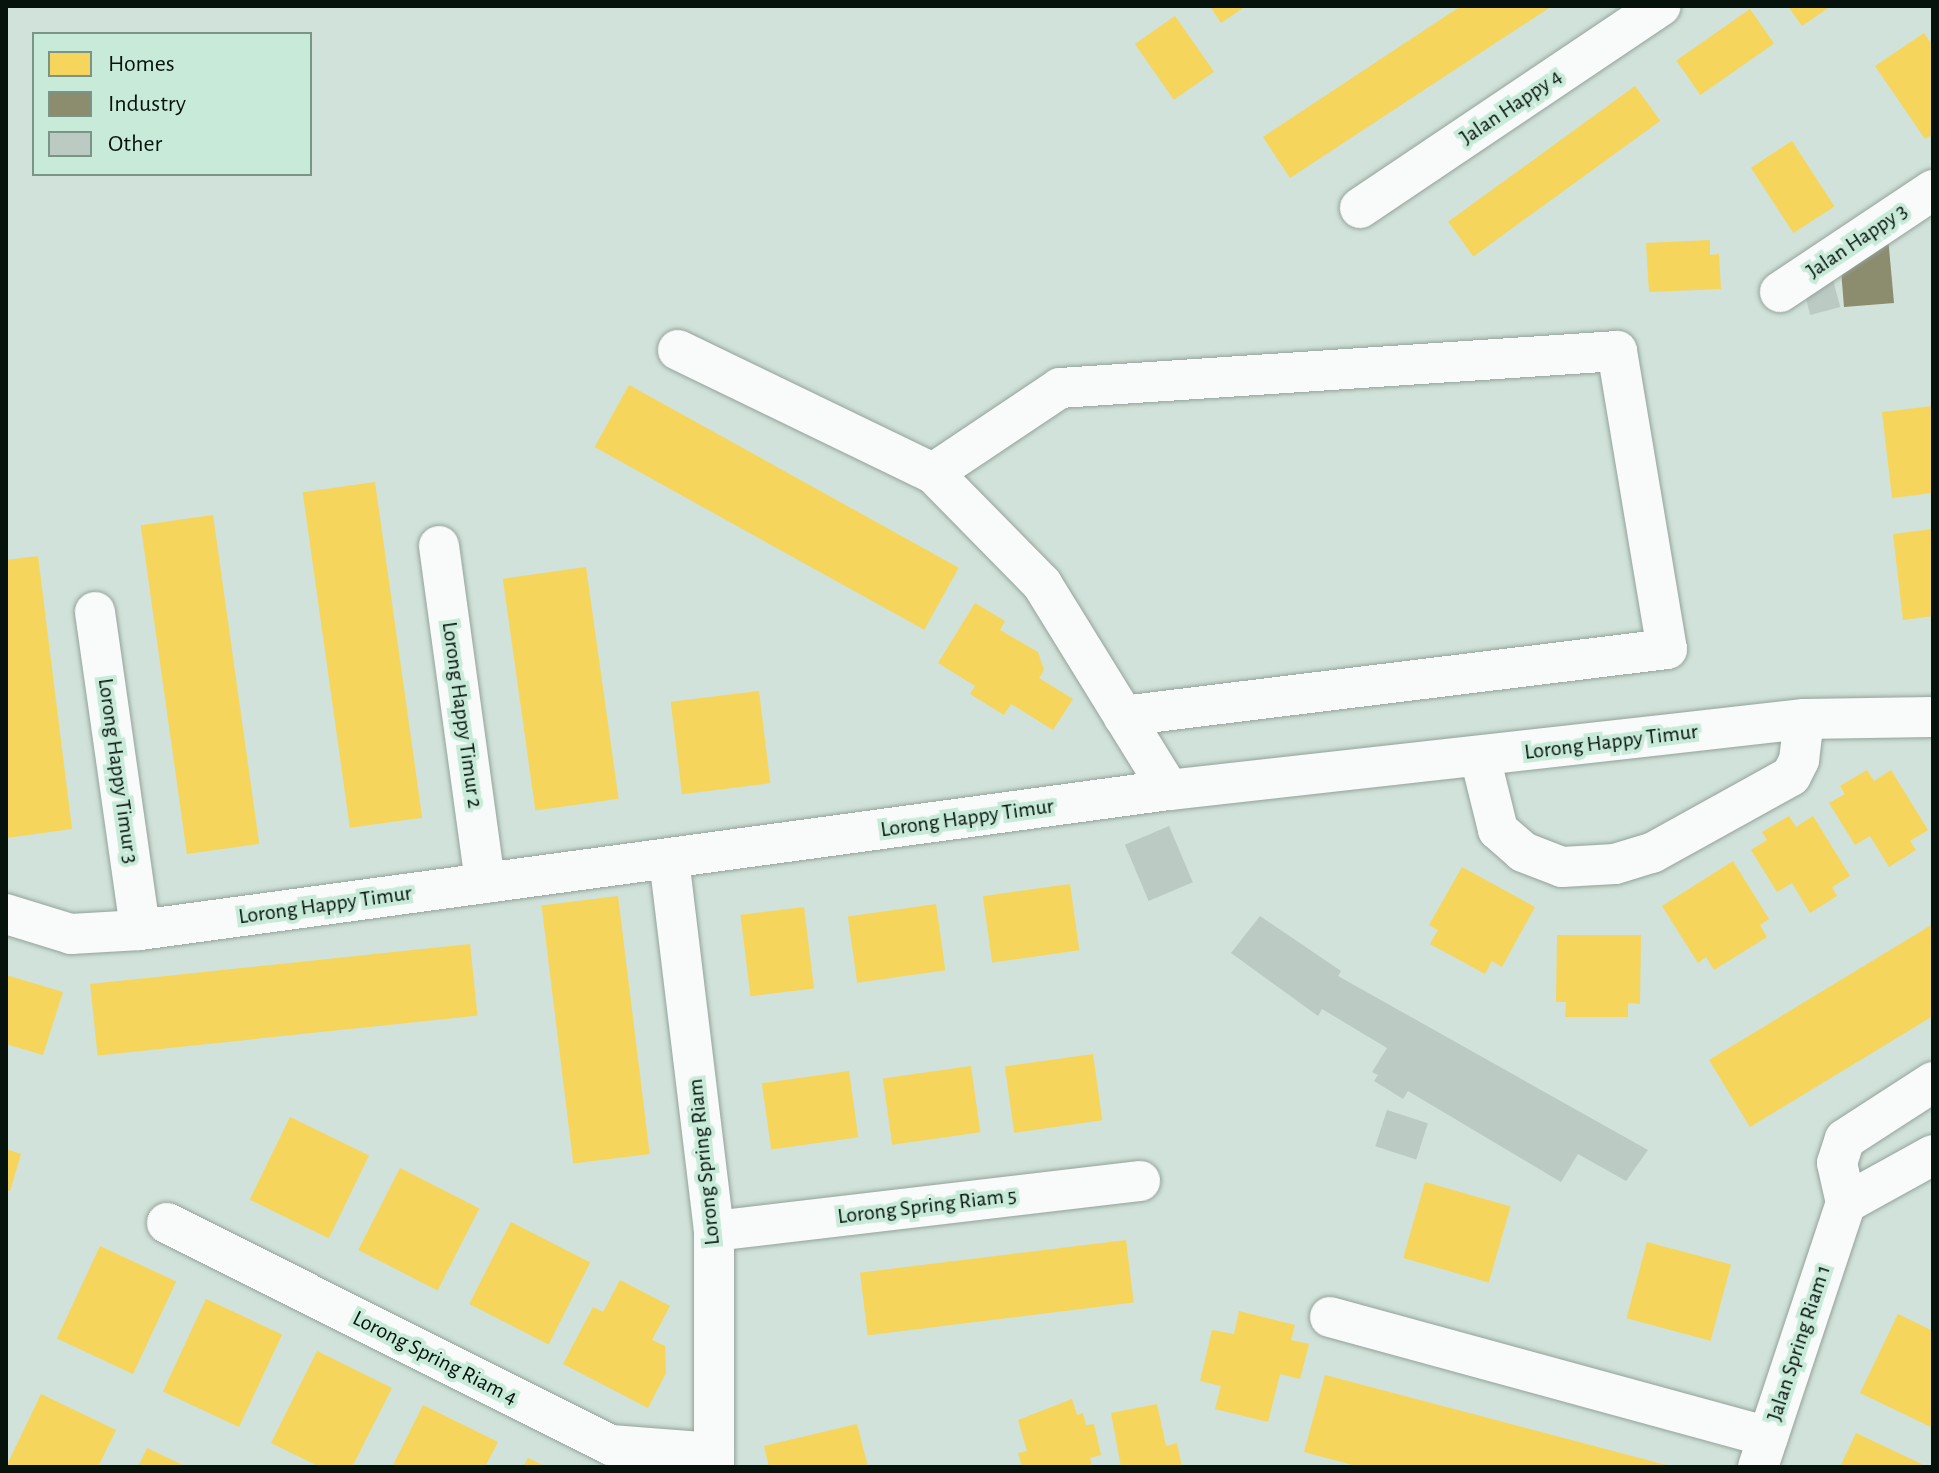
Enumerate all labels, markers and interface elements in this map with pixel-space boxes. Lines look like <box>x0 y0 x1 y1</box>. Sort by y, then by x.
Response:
legend <box>32 32 312 176</box>
text: Homes <box>108 52 175 76</box>
street label: Jalan Happy 4 <box>1455 63 1567 151</box>
text: Industry <box>108 92 186 116</box>
text: Other <box>108 132 162 156</box>
street label: Jalan Happy 3 <box>1802 198 1912 284</box>
street label: Lorong Happy Timur 2 <box>436 620 488 810</box>
street label: Lorong Happy Timur 3 <box>92 676 144 866</box>
street label: Lorong Happy Timur <box>1523 718 1699 766</box>
street label: Lorong Happy Timur <box>879 793 1055 843</box>
street label: Lorong Happy Timur <box>237 880 413 930</box>
street label: Lorong Spring Riam <box>682 1077 726 1247</box>
street label: Lorong Spring Riam 5 <box>836 1182 1018 1230</box>
street label: Jalan Spring Riam 1 <box>1761 1262 1837 1424</box>
street label: Lorong Spring Riam 4 <box>348 1305 522 1411</box>

